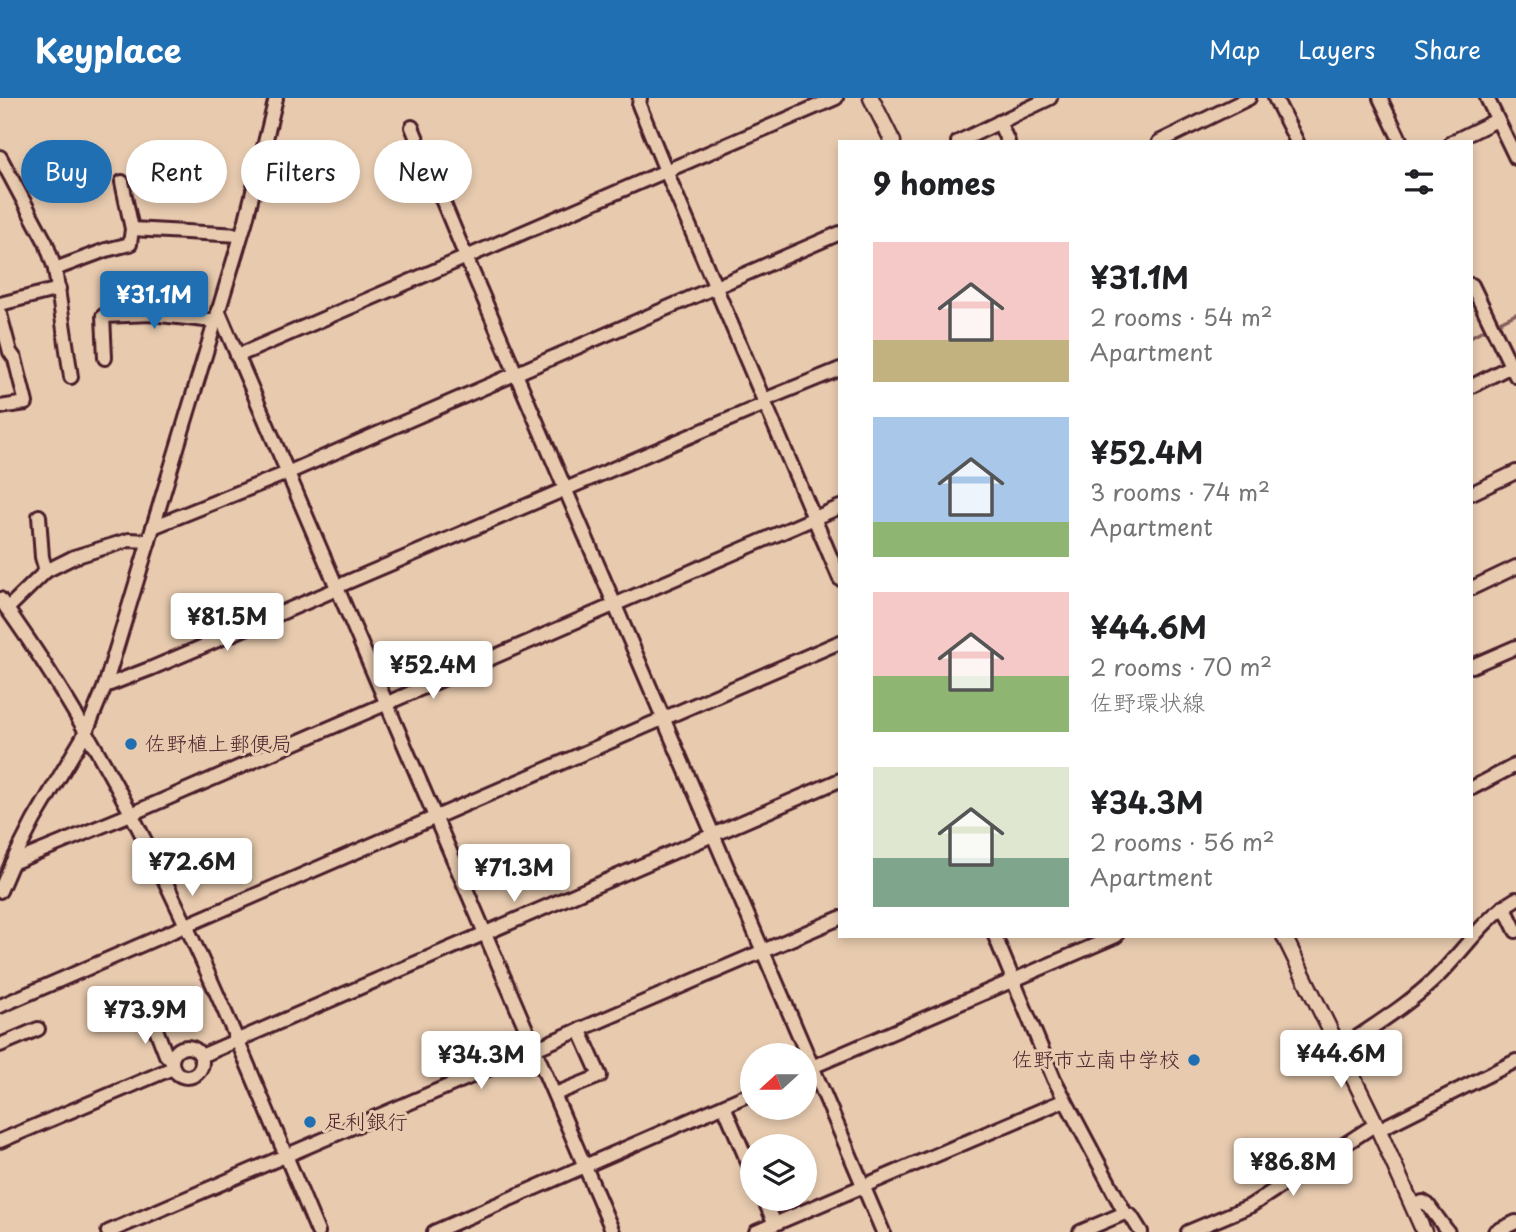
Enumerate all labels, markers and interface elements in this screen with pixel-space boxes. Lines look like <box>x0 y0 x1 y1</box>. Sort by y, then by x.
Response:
text: Keyplace <box>35 24 182 74</box>
text: Map <box>1209 31 1260 67</box>
text: Layers <box>1298 31 1375 67</box>
text: Share <box>1413 31 1481 67</box>
chip: Buy <box>21 140 112 203</box>
chip: Rent <box>126 140 227 203</box>
chip: Filters <box>241 140 360 203</box>
chip: New <box>374 140 472 203</box>
text: 9 homes <box>873 160 995 205</box>
icon: filters <box>1400 163 1438 201</box>
text: ¥31.1M <box>1090 254 1189 299</box>
icon: home <box>929 270 1013 354</box>
pin: ¥31.1M <box>97 272 211 331</box>
text: ¥31.1M <box>116 276 192 311</box>
text: 2 rooms · 54 m² <box>1090 299 1273 334</box>
text: Apartment <box>1090 334 1213 369</box>
text: ¥52.4M <box>1090 429 1203 474</box>
icon: home <box>929 445 1013 529</box>
text: 3 rooms · 74 m² <box>1090 474 1270 509</box>
text: Apartment <box>1090 509 1213 544</box>
pin: ¥81.5M <box>170 594 284 653</box>
text: ¥81.5M <box>187 598 267 633</box>
text: ¥44.6M <box>1090 604 1207 649</box>
icon: home <box>929 620 1013 704</box>
pin: ¥52.4M <box>376 642 490 701</box>
text: ¥52.4M <box>390 646 476 681</box>
text: 2 rooms · 70 m² <box>1090 649 1272 684</box>
text: 佐野環状線 <box>1090 684 1205 719</box>
place label: 佐野植上郵便局 <box>145 726 292 758</box>
marker: 佐野植上郵便局 <box>123 736 139 752</box>
text: ¥34.3M <box>1090 779 1204 824</box>
icon: home <box>929 795 1013 879</box>
text: 2 rooms · 56 m² <box>1090 824 1275 859</box>
pin: ¥72.6M <box>135 838 249 898</box>
text: ¥72.6M <box>148 843 236 878</box>
pin: ¥71.3M <box>457 844 571 904</box>
text: ¥71.3M <box>474 849 554 884</box>
text: Apartment <box>1090 859 1213 894</box>
pin: ¥73.9M <box>88 986 202 1046</box>
text: ¥73.9M <box>103 991 187 1026</box>
pin: ¥44.6M <box>1284 1030 1398 1090</box>
pin: ¥34.3M <box>424 1032 538 1091</box>
text: ¥44.6M <box>1296 1035 1386 1070</box>
text: ¥34.3M <box>437 1036 525 1071</box>
place label: 佐野市立南中学校 <box>1012 1042 1180 1074</box>
north arrow <box>740 1043 817 1120</box>
map controls <box>740 1043 817 1211</box>
marker: 佐野市立南中学校 <box>1186 1052 1202 1068</box>
place label: 足利銀行 <box>324 1104 408 1136</box>
marker: 足利銀行 <box>302 1114 318 1130</box>
button: layers <box>740 1134 817 1211</box>
pin: ¥86.8M <box>1236 1138 1350 1198</box>
text: ¥86.8M <box>1250 1143 1336 1178</box>

